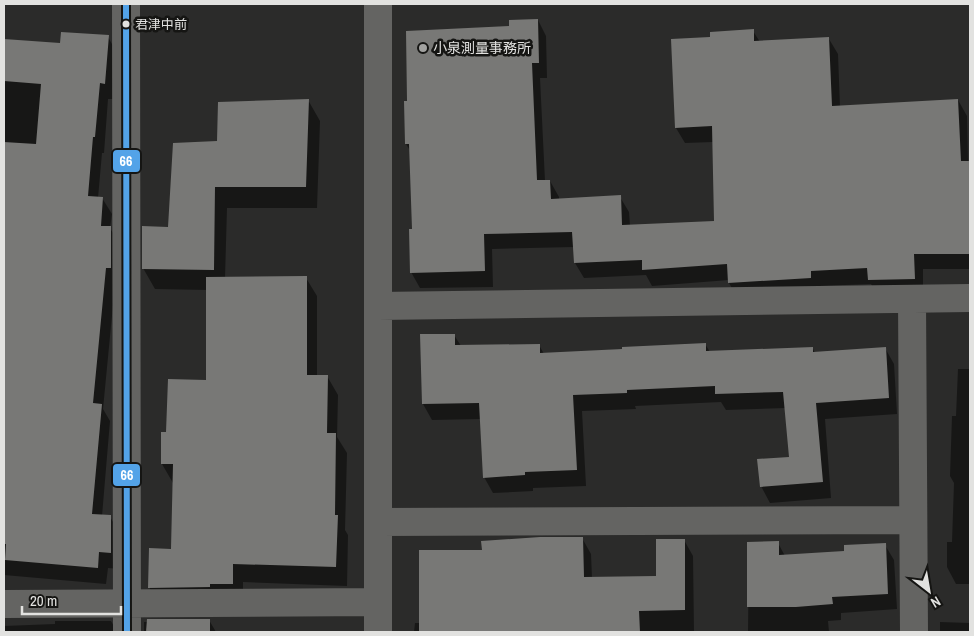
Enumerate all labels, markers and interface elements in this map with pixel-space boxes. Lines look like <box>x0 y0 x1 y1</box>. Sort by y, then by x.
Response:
place label: 君津中前 <box>135 16 187 33</box>
marker: 君津中前 <box>121 19 131 29</box>
place label: 小泉測量事務所 <box>433 39 531 57</box>
marker: 小泉測量事務所 <box>417 42 429 54</box>
line badge: 66 <box>112 149 141 173</box>
text: 66 <box>120 152 132 170</box>
line badge: 66 <box>112 463 141 487</box>
text: 66 <box>121 466 133 484</box>
north arrow <box>904 566 954 616</box>
scale bar <box>22 584 121 616</box>
text: 20 m <box>30 590 57 611</box>
text: N <box>928 592 944 612</box>

